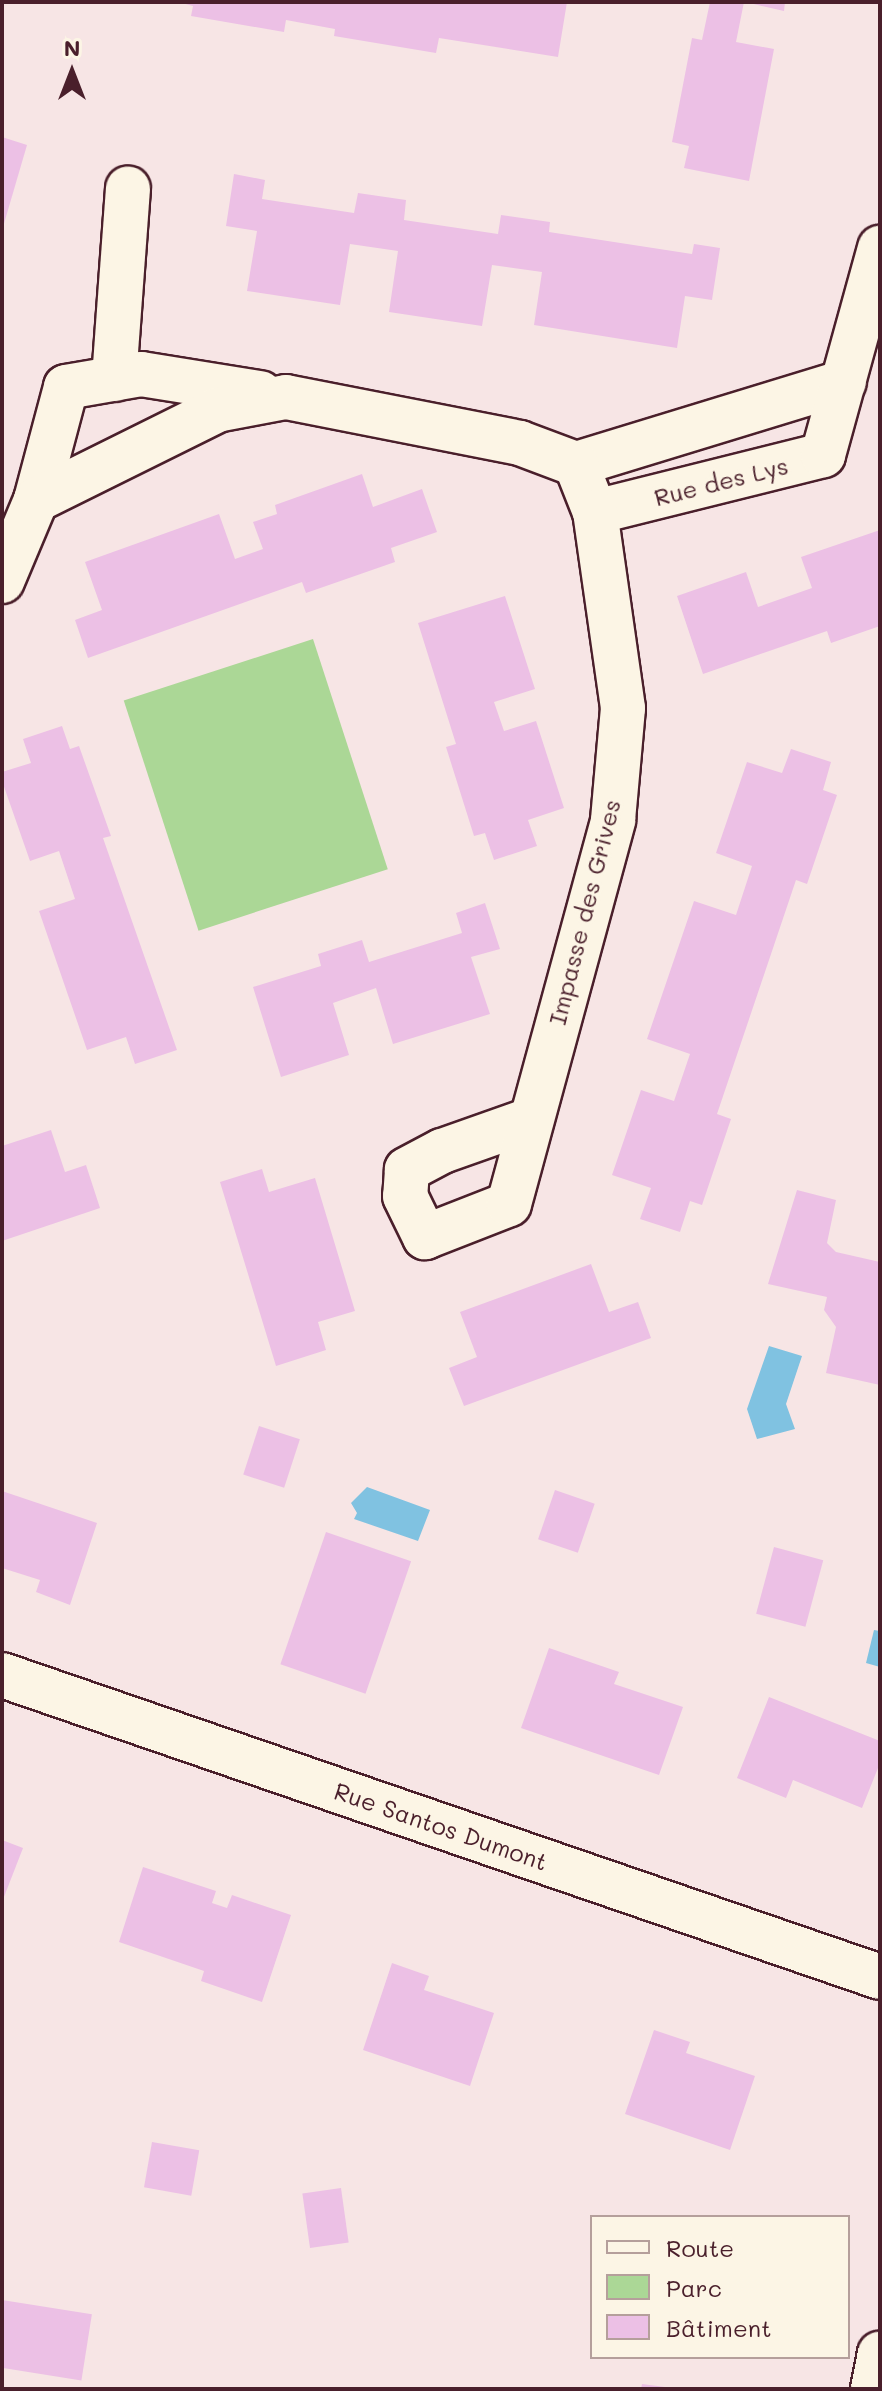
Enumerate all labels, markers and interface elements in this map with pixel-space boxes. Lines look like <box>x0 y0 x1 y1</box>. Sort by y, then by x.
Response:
north arrow <box>32 32 112 112</box>
text: N <box>64 33 80 62</box>
street label: Rue des Lys <box>651 450 791 512</box>
street label: Impasse des Grives <box>542 796 626 1028</box>
street label: Rue Santos Dumont <box>331 1776 551 1876</box>
legend <box>590 2215 850 2359</box>
text: Route <box>666 2232 734 2263</box>
text: Parc <box>666 2272 722 2303</box>
text: Bâtiment <box>666 2312 772 2343</box>

